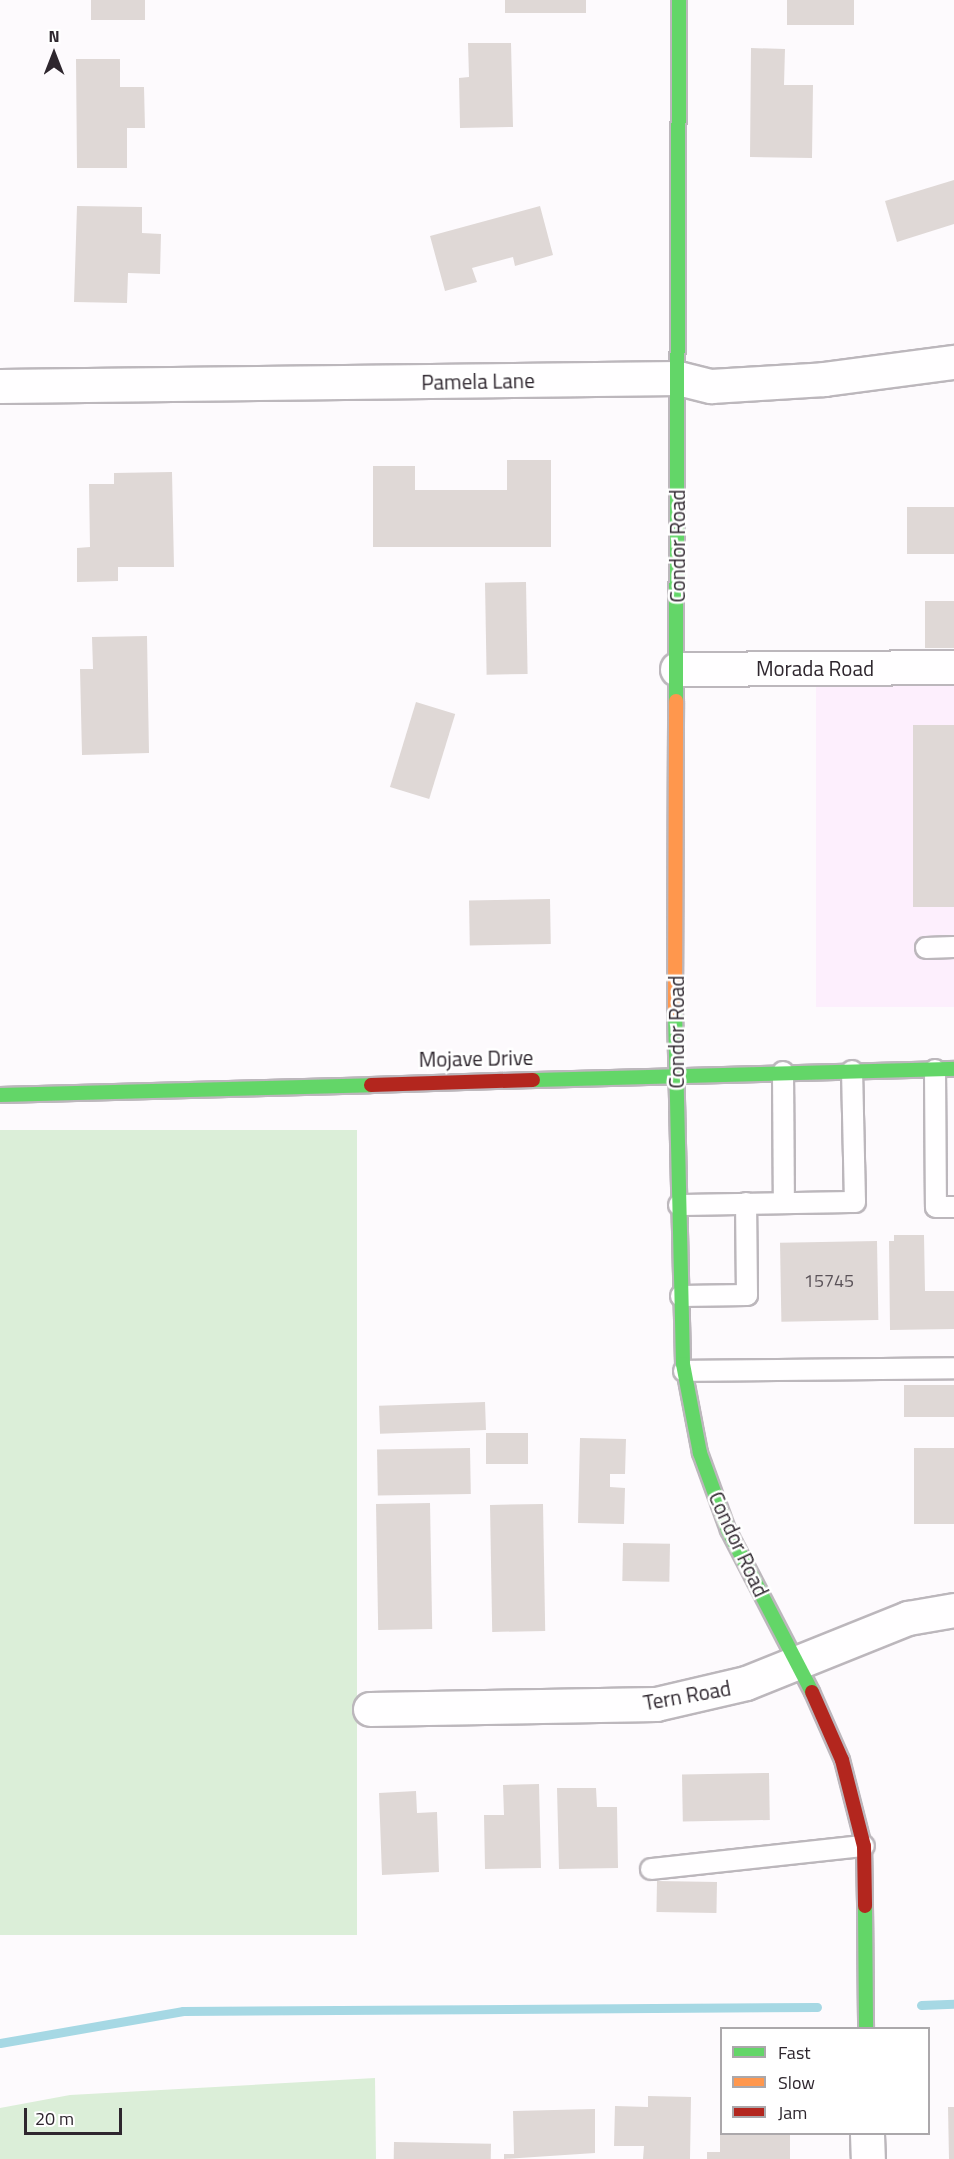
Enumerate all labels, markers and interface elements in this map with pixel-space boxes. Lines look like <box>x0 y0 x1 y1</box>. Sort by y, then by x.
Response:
north arrow <box>24 24 84 84</box>
text: N <box>48 24 60 48</box>
street label: Pamela Lane <box>421 367 535 395</box>
street label: Condor Road <box>664 489 690 603</box>
street label: Morada Road <box>756 655 874 681</box>
street label: Condor Road <box>663 975 689 1089</box>
street label: Mojave Drive <box>418 1044 534 1072</box>
house number: 15745 <box>804 1270 854 1292</box>
street label: Condor Road <box>704 1487 774 1601</box>
street label: Tern Road <box>641 1675 733 1715</box>
legend <box>720 2027 930 2135</box>
text: Fast <box>778 2039 811 2066</box>
text: Slow <box>778 2069 815 2096</box>
scale bar <box>27 2096 124 2134</box>
text: Jam <box>778 2099 807 2126</box>
text: 20 m <box>35 2105 74 2132</box>

